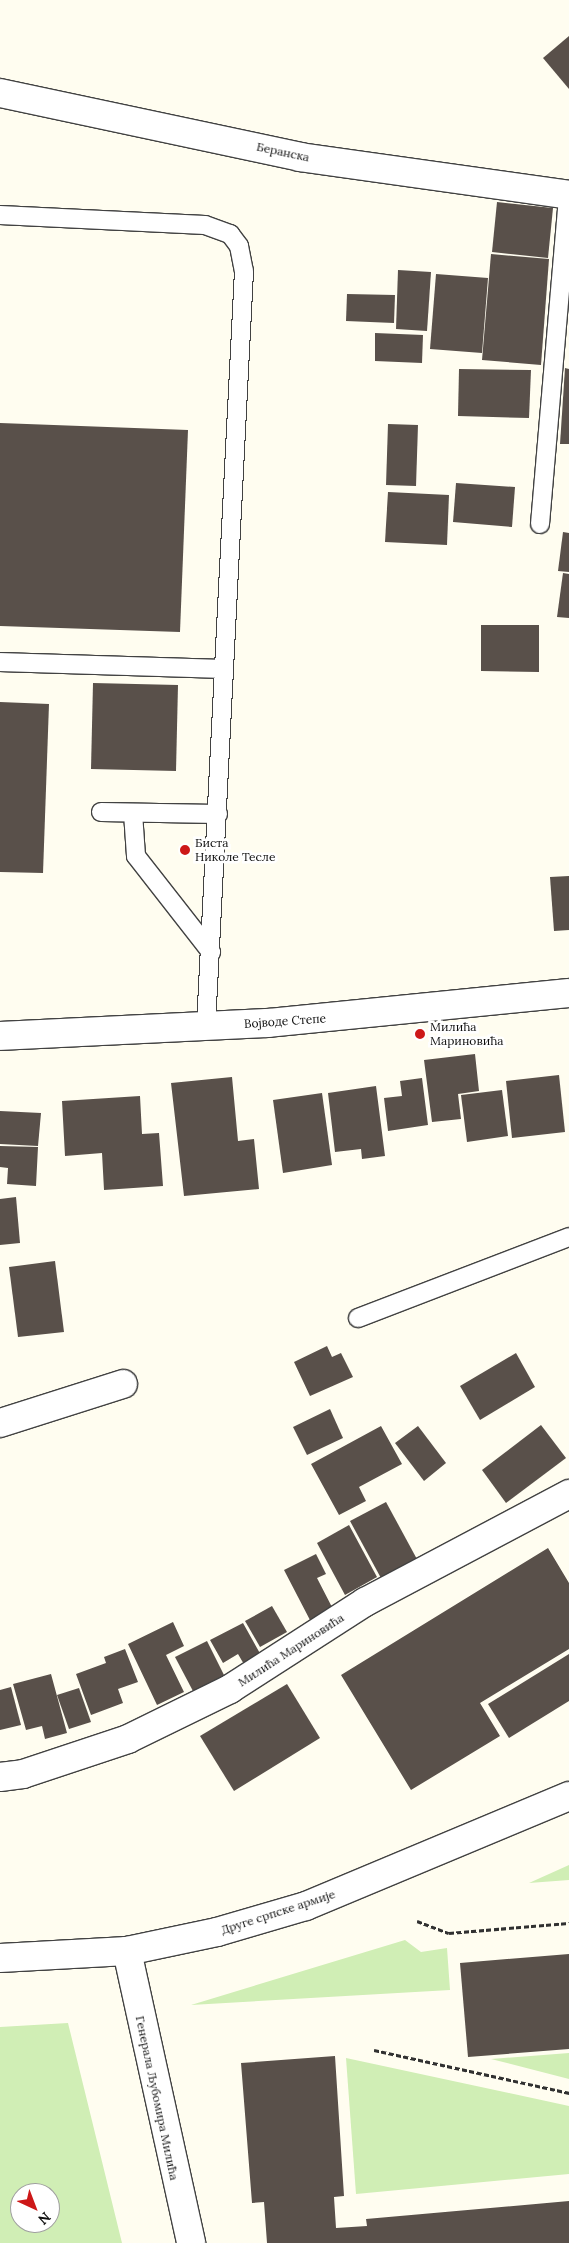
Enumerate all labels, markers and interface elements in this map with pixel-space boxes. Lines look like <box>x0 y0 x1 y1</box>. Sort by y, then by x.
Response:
street label: Беранска <box>255 139 311 165</box>
place label: Биста Николе Тесле <box>195 836 275 864</box>
marker: Биста Николе Тесле <box>179 844 191 856</box>
street label: Војводе Степе <box>243 1011 327 1031</box>
place label: Милића Мариновића <box>430 1020 504 1048</box>
marker: Милића Мариновића <box>414 1028 426 1040</box>
street label: Милића Мариновића <box>235 1610 347 1690</box>
street label: Друге српске армије <box>219 1887 337 1937</box>
street label: Генерала Љубомира Милића <box>133 2015 181 2181</box>
north arrow <box>10 2183 60 2233</box>
text: N <box>34 2208 55 2229</box>

